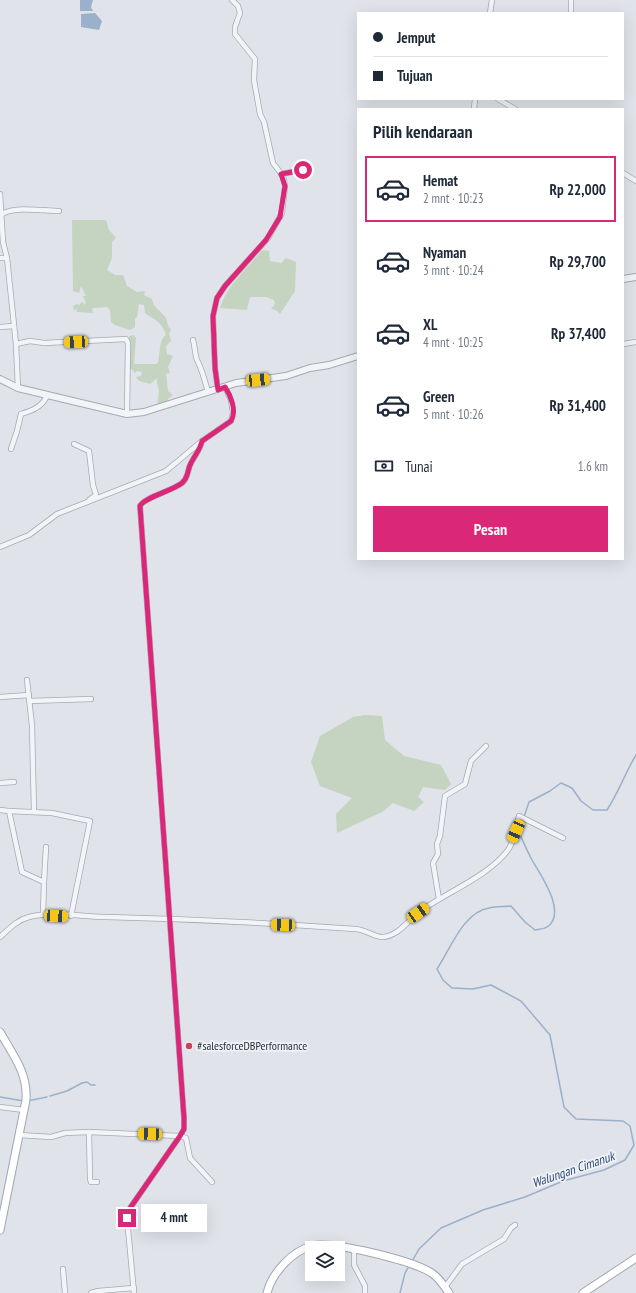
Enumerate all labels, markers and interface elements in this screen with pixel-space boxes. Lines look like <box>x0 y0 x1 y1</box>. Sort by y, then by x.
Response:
text: Jemput <box>397 28 435 47</box>
text: Tujuan <box>397 66 433 85</box>
text: Pilih kendaraan <box>373 120 473 143</box>
route start <box>294 161 312 179</box>
icon: car <box>375 171 411 207</box>
text: Hemat <box>423 171 458 190</box>
text: Rp 22,000 <box>550 180 606 199</box>
text: 2 mnt · 10:23 <box>423 190 484 207</box>
icon: car <box>375 243 411 279</box>
text: Nyaman <box>423 243 466 262</box>
text: Rp 29,700 <box>550 252 606 271</box>
text: 3 mnt · 10:24 <box>423 262 484 279</box>
icon: car <box>375 315 411 351</box>
text: XL <box>423 315 437 334</box>
text: Rp 37,400 <box>551 324 606 343</box>
text: 4 mnt · 10:25 <box>423 334 484 351</box>
car <box>64 335 88 349</box>
car <box>245 373 271 387</box>
icon: car <box>375 387 411 423</box>
text: Green <box>423 387 455 406</box>
text: Rp 31,400 <box>550 396 606 415</box>
text: 5 mnt · 10:26 <box>423 406 484 423</box>
icon: cash <box>373 455 395 477</box>
text: Tunai <box>405 457 433 476</box>
text: 1.6 km <box>578 458 608 475</box>
button: Pesan <box>373 506 608 552</box>
car <box>506 818 526 844</box>
car <box>405 901 431 925</box>
car <box>44 909 68 923</box>
car <box>271 919 295 931</box>
place label: #salesforceDBPerformance <box>197 1038 307 1053</box>
marker: #salesforceDBPerformance <box>184 1041 194 1051</box>
car <box>138 1128 162 1140</box>
water label: Walungan Cimanuk <box>530 1147 618 1192</box>
callout: 4 mnt <box>141 1204 207 1232</box>
route end <box>118 1209 136 1227</box>
text: 4 mnt <box>160 1209 188 1226</box>
map controls <box>305 1241 345 1281</box>
button: layers <box>305 1241 345 1281</box>

